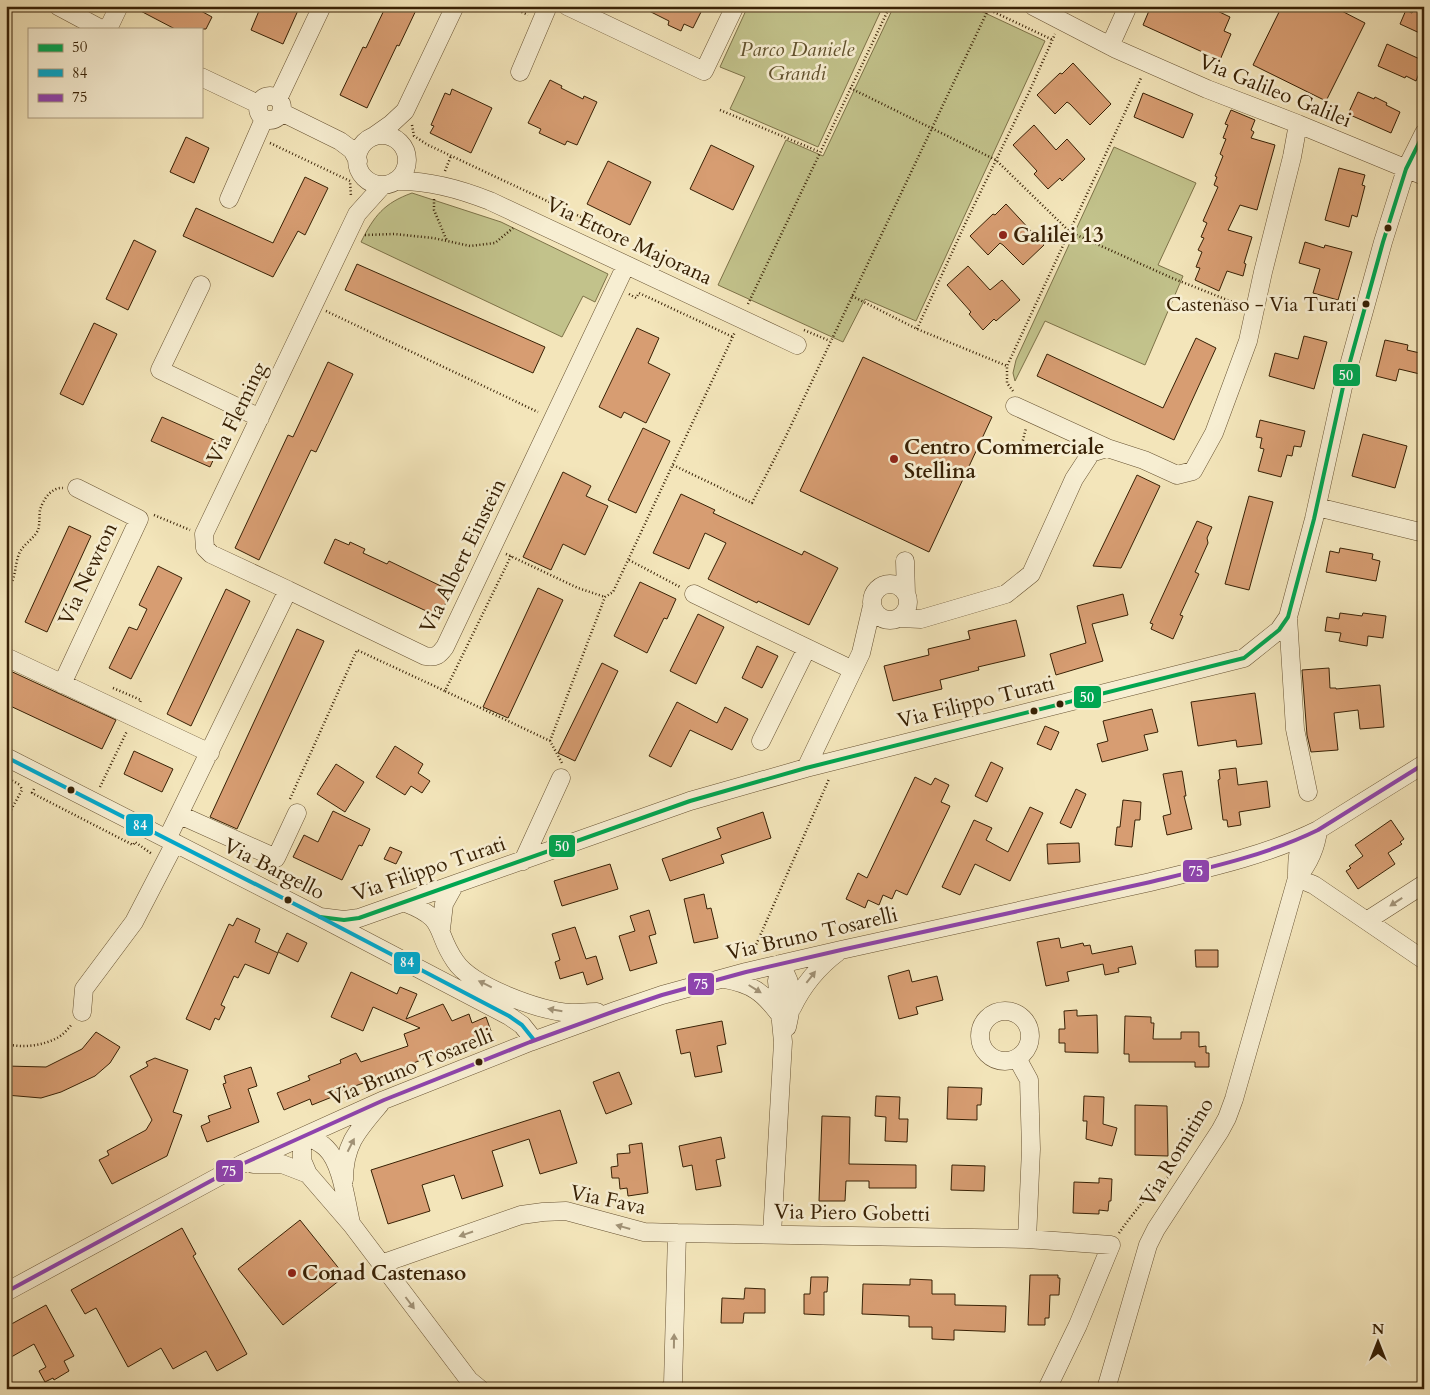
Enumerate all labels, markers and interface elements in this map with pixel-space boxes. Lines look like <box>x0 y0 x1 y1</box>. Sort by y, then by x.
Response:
legend <box>28 28 202 118</box>
park label: Parco Daniele Grandi <box>740 35 855 88</box>
text: 50 <box>72 37 88 57</box>
street label: Via Galileo Galilei <box>1194 47 1356 135</box>
text: 84 <box>72 63 88 83</box>
text: 75 <box>72 87 87 107</box>
street label: Via Ettore Majorana <box>541 190 717 292</box>
place label: Galilei 13 <box>1013 221 1104 250</box>
unlabelled marker <box>1383 223 1393 233</box>
marker: Galilei 13 <box>997 229 1009 241</box>
place label: Castenaso - Via Turati <box>1166 291 1357 318</box>
marker: Castenaso - Via Turati <box>1361 299 1371 309</box>
street label: Via Fleming <box>200 357 274 469</box>
line badge: 50 <box>1332 363 1361 387</box>
text: 50 <box>1339 366 1353 385</box>
place label: Centro Commerciale Stellina <box>904 433 1104 486</box>
marker: Centro Commerciale Stellina <box>888 453 900 465</box>
street label: Via Albert Einstein <box>413 474 513 638</box>
street label: Via Newton <box>52 518 124 630</box>
street label: Via Filippo Turati <box>895 668 1058 736</box>
line badge: 50 <box>1073 685 1102 709</box>
text: 50 <box>1080 688 1094 707</box>
unlabelled marker <box>1055 699 1065 709</box>
unlabelled marker <box>1029 706 1039 716</box>
unlabelled marker <box>66 785 76 795</box>
line badge: 84 <box>125 813 154 837</box>
text: 84 <box>133 816 147 835</box>
street label: Via Filippo Turati <box>348 829 510 909</box>
street label: Via Bargello <box>218 831 330 907</box>
line badge: 50 <box>548 834 576 858</box>
text: 50 <box>555 837 569 856</box>
line badge: 75 <box>1182 859 1210 883</box>
text: 75 <box>1189 862 1203 881</box>
unlabelled marker <box>283 895 293 905</box>
one-way arrow <box>1389 897 1402 907</box>
street label: Via Bruno Tosarelli <box>723 900 901 968</box>
line badge: 84 <box>393 951 421 975</box>
text: 84 <box>400 953 414 972</box>
one-way arrow <box>806 971 817 984</box>
line badge: 75 <box>687 972 715 996</box>
text: 75 <box>694 975 708 994</box>
one-way arrow <box>478 980 493 989</box>
one-way arrow <box>748 985 762 994</box>
one-way arrow <box>546 1006 562 1014</box>
street label: Via Bruno Tosarelli <box>324 1021 498 1113</box>
unlabelled marker <box>474 1057 484 1067</box>
street label: Via Romitino <box>1133 1092 1221 1212</box>
one-way arrow <box>347 1138 355 1152</box>
line badge: 75 <box>215 1159 244 1183</box>
text: 75 <box>222 1162 236 1181</box>
street label: Via Fava <box>567 1178 649 1222</box>
street label: Via Piero Gobetti <box>774 1197 931 1229</box>
one-way arrow <box>616 1222 631 1230</box>
one-way arrow <box>459 1231 474 1239</box>
place label: Conad Castenaso <box>302 1259 466 1288</box>
marker: Conad Castenaso <box>286 1267 298 1279</box>
one-way arrow <box>405 1296 415 1310</box>
north arrow <box>1352 1318 1402 1368</box>
text: N <box>1372 1320 1384 1339</box>
one-way arrow <box>671 1333 679 1349</box>

